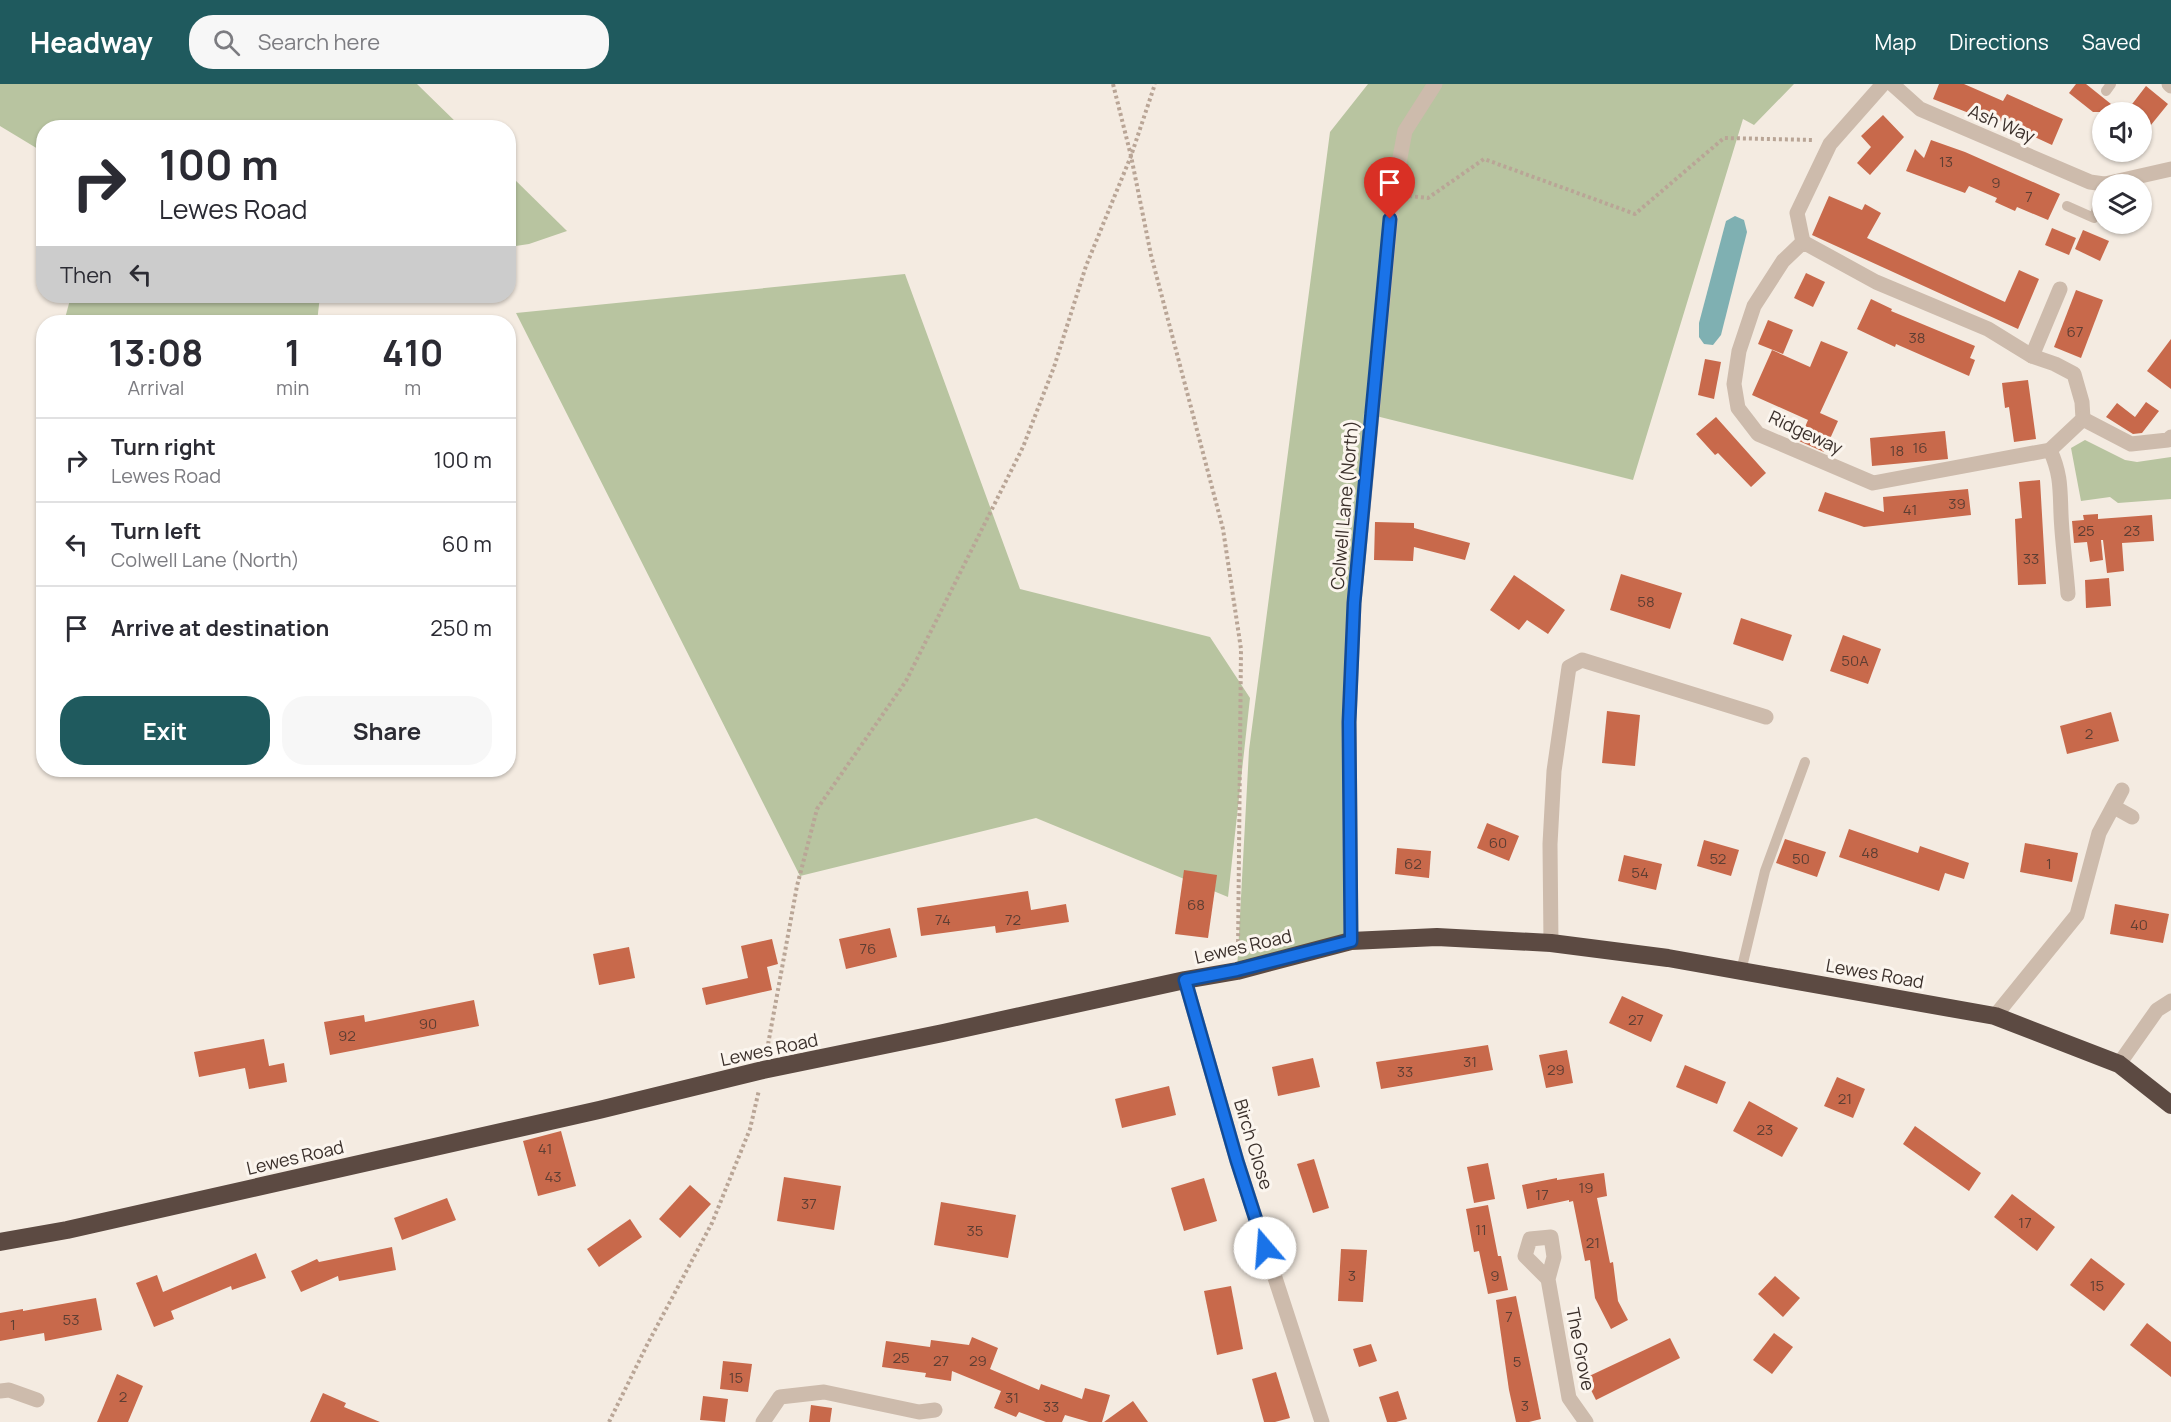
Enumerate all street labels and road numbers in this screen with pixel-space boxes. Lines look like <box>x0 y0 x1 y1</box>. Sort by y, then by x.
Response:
street label: Ash Way <box>1965 98 2039 148</box>
street label: Ridgeway <box>1765 404 1847 460</box>
street label: Colwell Lane (North) <box>1325 419 1363 591</box>
street label: Lewes Road <box>1192 923 1294 969</box>
street label: Lewes Road <box>1824 953 1926 993</box>
street label: Lewes Road <box>718 1027 820 1071</box>
street label: Birch Close <box>1229 1096 1279 1192</box>
street label: Lewes Road <box>244 1134 346 1180</box>
street label: The Grove <box>1561 1305 1601 1393</box>

